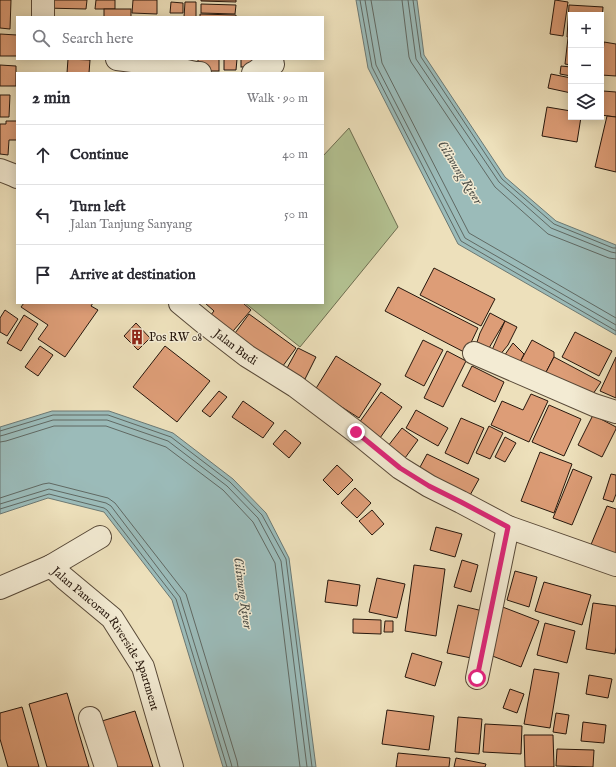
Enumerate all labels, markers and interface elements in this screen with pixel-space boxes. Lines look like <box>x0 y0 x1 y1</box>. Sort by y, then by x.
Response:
map controls <box>568 12 604 120</box>
button: + <box>568 12 604 48</box>
search box <box>16 16 324 60</box>
icon: search <box>30 27 52 49</box>
text: Search here <box>62 29 133 48</box>
button: − <box>568 48 604 84</box>
button: layers <box>568 84 604 120</box>
text: 2 min <box>32 88 70 109</box>
text: Walk · 90 m <box>247 90 308 107</box>
water label: Ciliwung River <box>433 138 486 209</box>
icon: ahead <box>32 144 54 166</box>
text: Continue <box>70 145 128 164</box>
text: 40 m <box>282 146 308 163</box>
text: Turn left <box>70 197 126 216</box>
icon: left <box>32 204 54 226</box>
text: 50 m <box>284 206 308 223</box>
text: Jalan Tanjung Sanyang <box>70 216 192 233</box>
icon: arrive <box>32 264 54 286</box>
text: Arrive at destination <box>70 265 196 284</box>
street label: Jalan Budi <box>208 325 260 369</box>
building icon: Pos RW 08 <box>128 328 146 346</box>
place label: Pos RW 08 <box>149 330 203 345</box>
route end <box>347 423 365 441</box>
water label: Ciliwung River <box>228 556 256 631</box>
street label: Jalan Pancoran Riverside Apartment <box>46 562 162 712</box>
route start <box>468 669 486 687</box>

